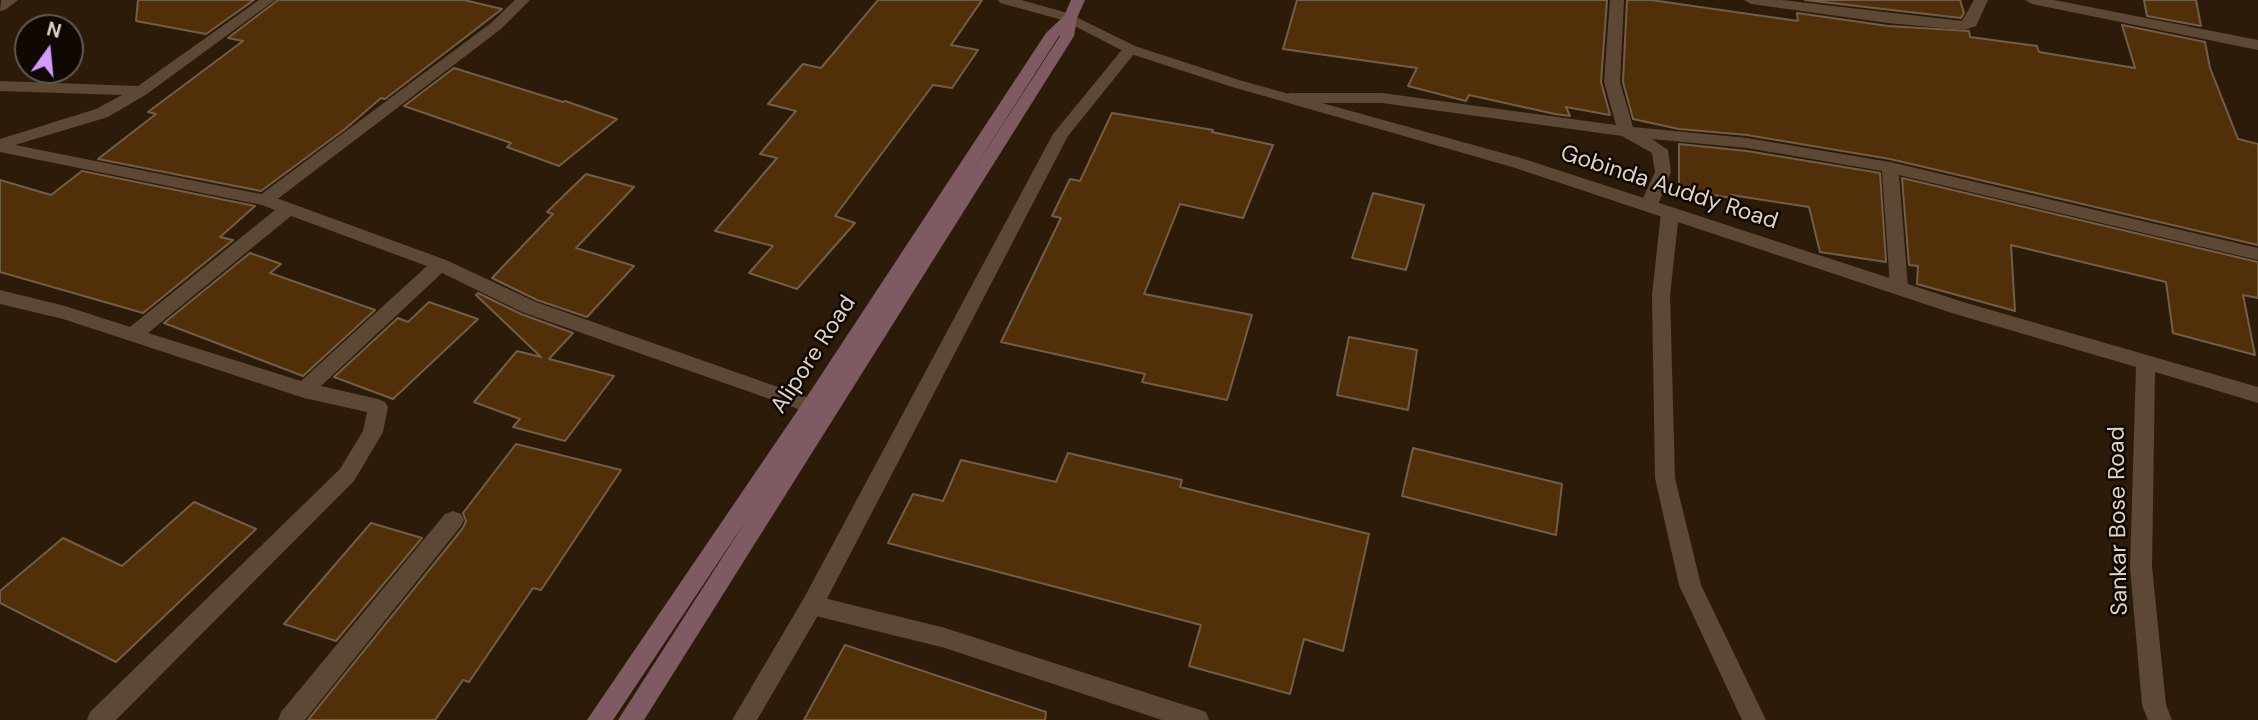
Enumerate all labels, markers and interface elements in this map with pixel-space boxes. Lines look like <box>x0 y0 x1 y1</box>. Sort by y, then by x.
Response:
north arrow <box>14 14 84 84</box>
text: N <box>44 16 64 44</box>
street label: Gobinda Auddy Road <box>1557 140 1781 236</box>
street label: Alipore Road <box>766 291 862 419</box>
street label: Sankar Bose Road <box>2104 426 2134 616</box>

